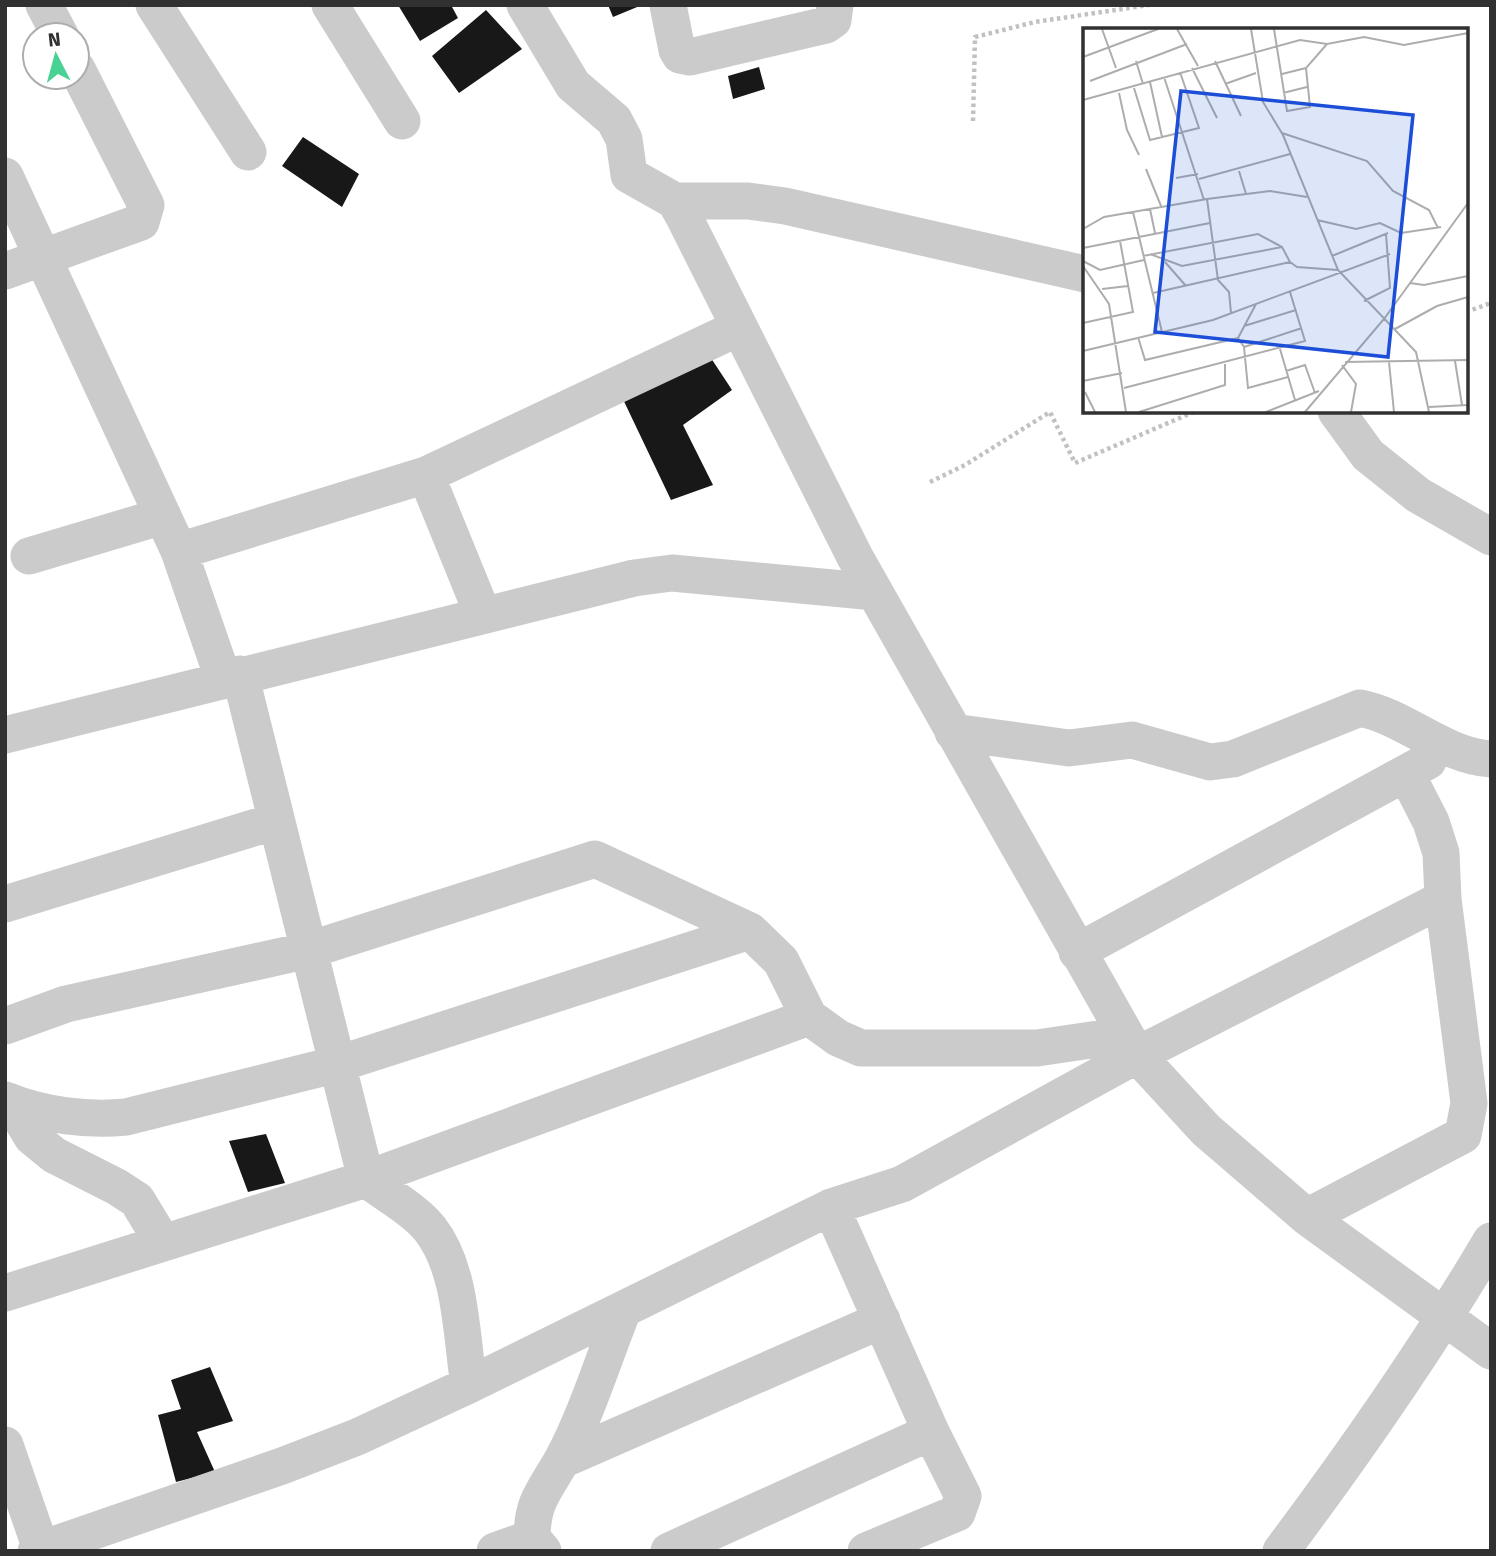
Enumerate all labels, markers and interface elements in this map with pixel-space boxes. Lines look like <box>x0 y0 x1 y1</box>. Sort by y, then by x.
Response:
north arrow <box>21 21 91 91</box>
text: N <box>47 27 62 52</box>
inset map <box>1083 28 1468 413</box>

